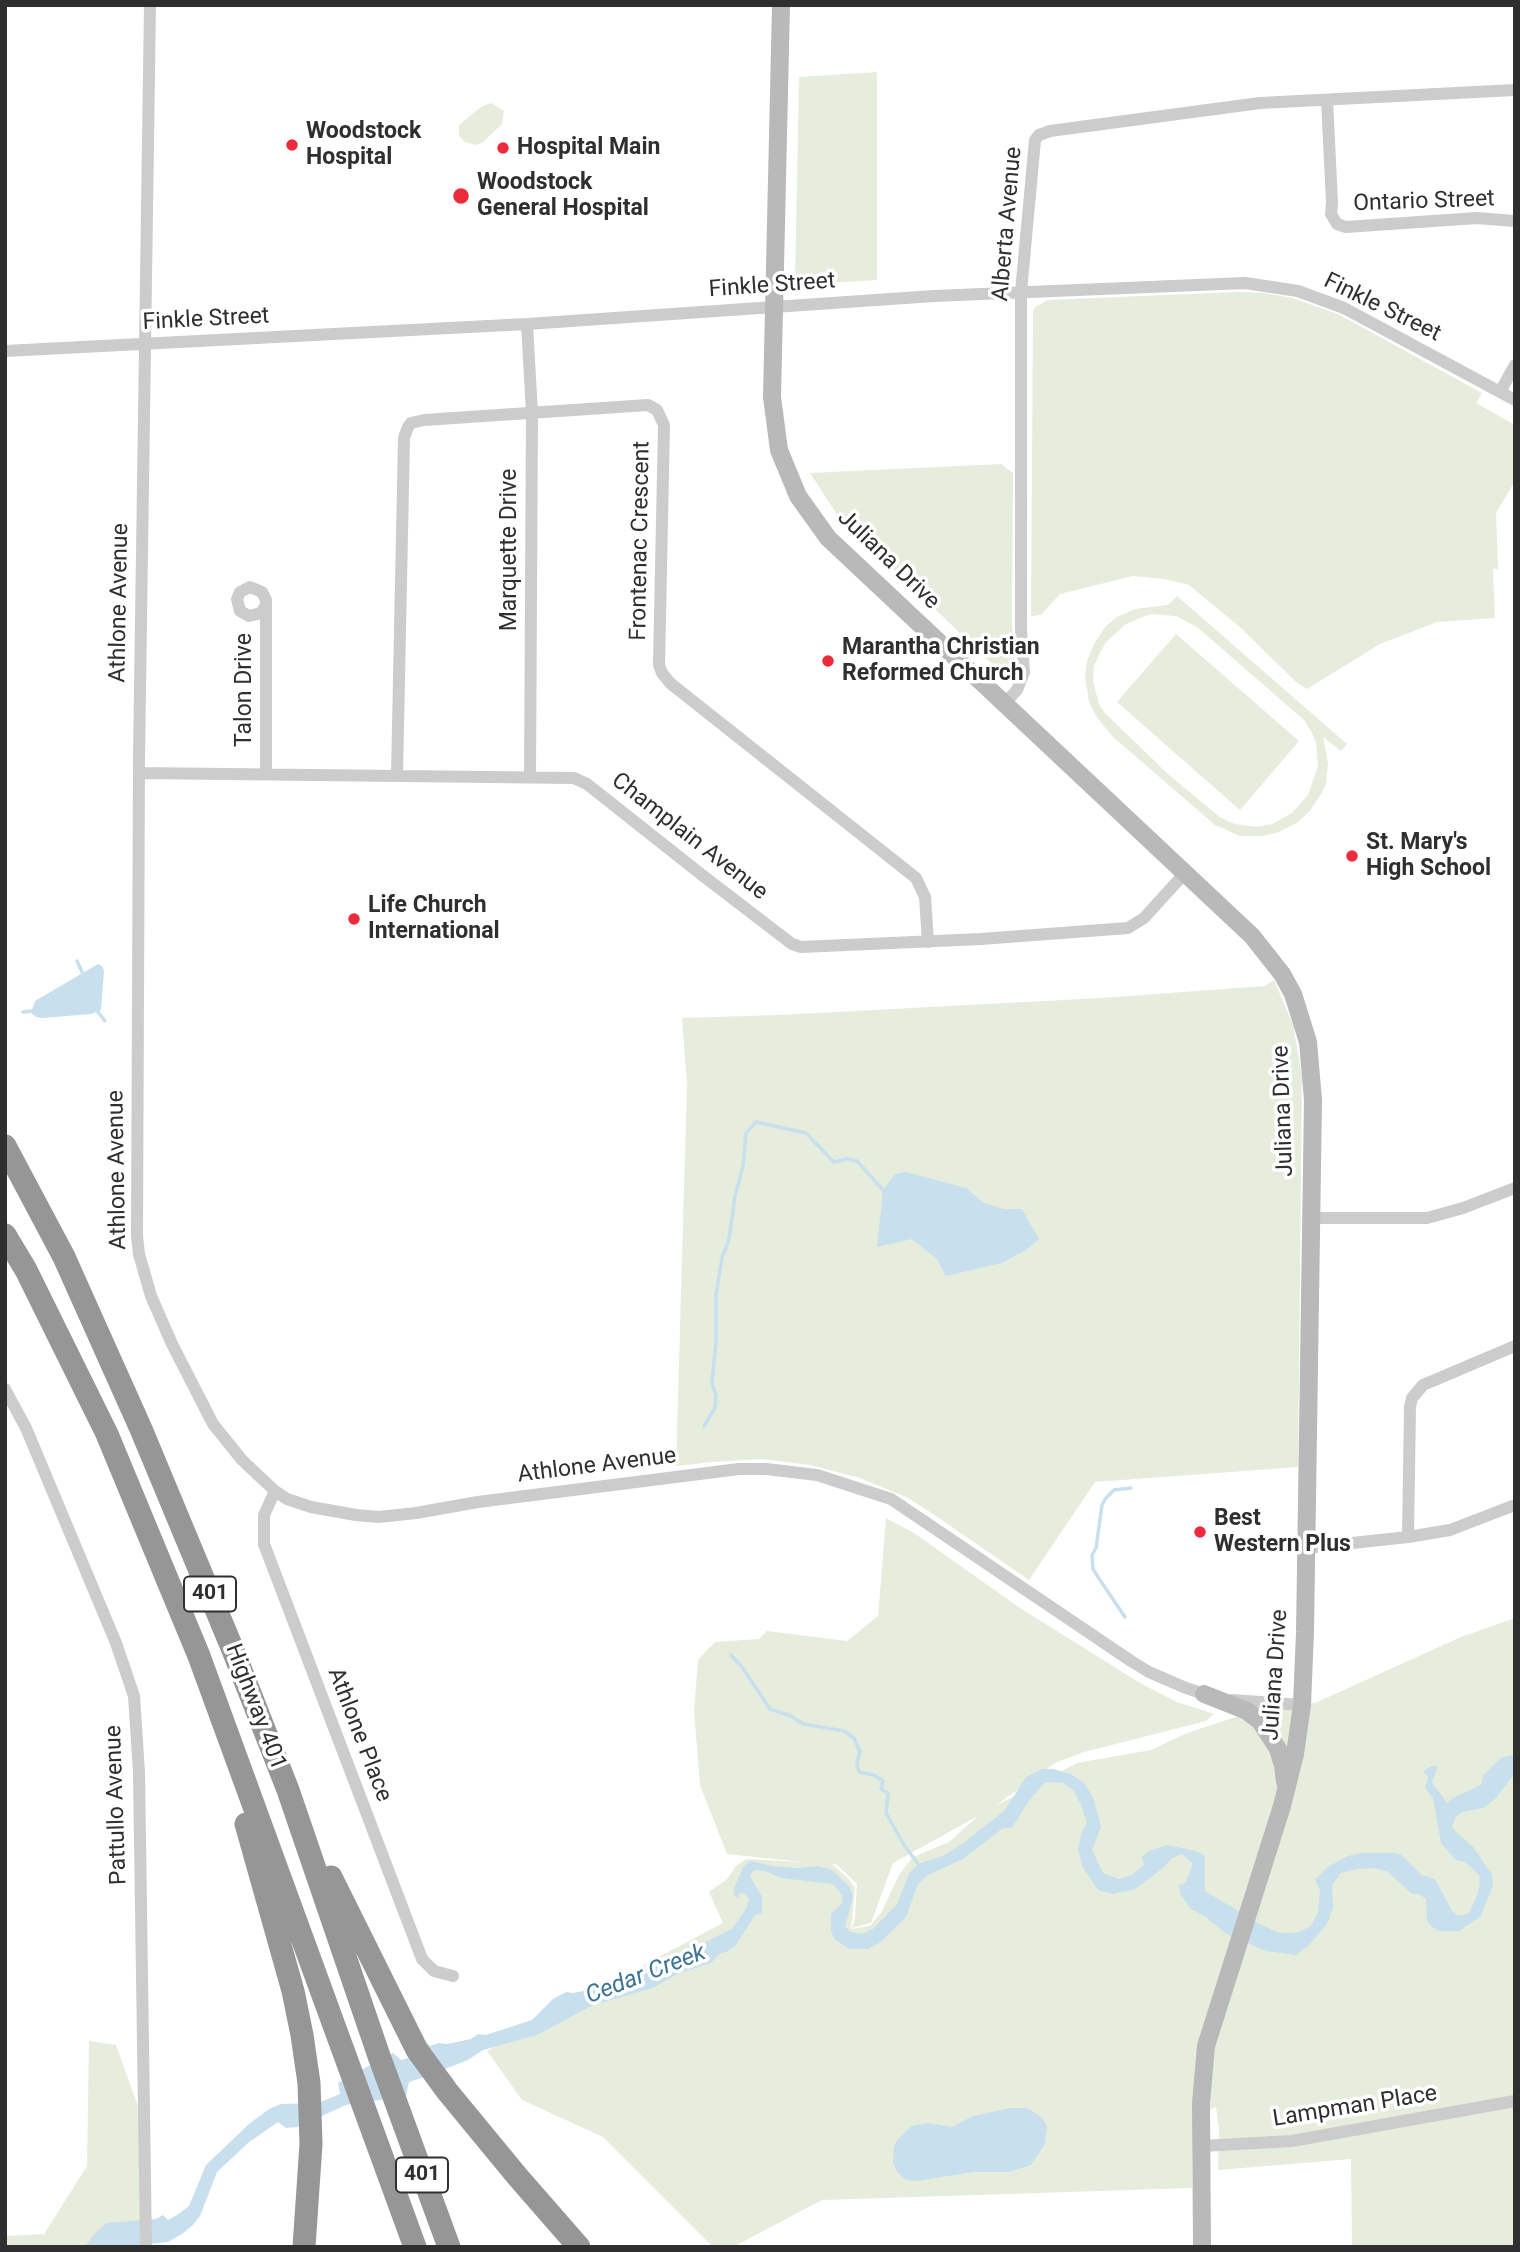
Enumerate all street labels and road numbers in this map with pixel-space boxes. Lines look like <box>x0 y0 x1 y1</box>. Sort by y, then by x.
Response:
street label: Alberta Avenue <box>987 146 1029 302</box>
street label: Ontario Street <box>1353 186 1495 218</box>
street label: Finkle Street <box>708 268 836 304</box>
street label: Finkle Street <box>1319 268 1445 348</box>
street label: Finkle Street <box>142 303 270 337</box>
street label: Frontenac Crescent <box>625 441 657 641</box>
street label: Marquette Drive <box>496 469 524 631</box>
street label: Juliana Drive <box>831 504 945 616</box>
street label: Athlone Avenue <box>105 523 135 683</box>
street label: Talon Drive <box>231 633 259 747</box>
street label: Champlain Avenue <box>605 767 773 907</box>
street label: Juliana Drive <box>1268 1045 1300 1177</box>
street label: Athlone Avenue <box>103 1090 133 1250</box>
street label: Athlone Avenue <box>516 1443 678 1489</box>
road number: 401 <box>184 1576 236 1612</box>
street label: Juliana Drive <box>1258 1608 1294 1742</box>
street label: Highway 401 <box>218 1640 292 1774</box>
street label: Athlone Place <box>321 1664 397 1806</box>
street label: Pattullo Avenue <box>100 1725 134 1885</box>
street label: Lampman Place <box>1271 2080 1439 2134</box>
road number: 401 <box>396 2158 448 2192</box>

